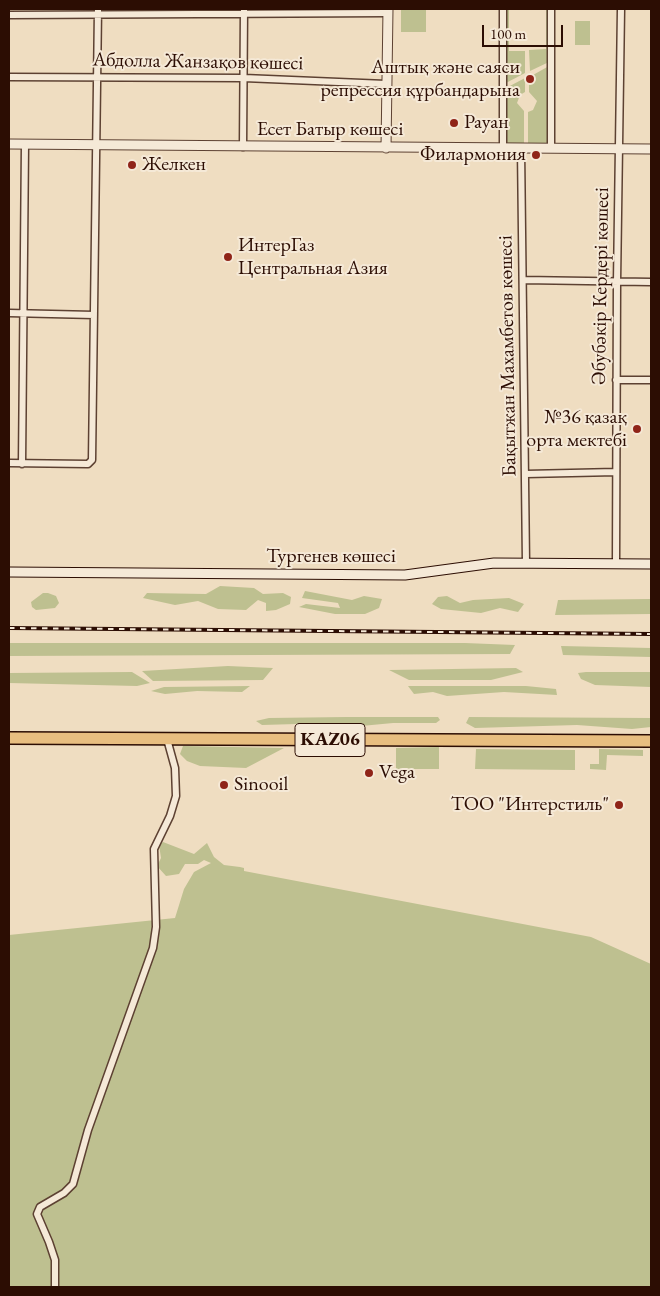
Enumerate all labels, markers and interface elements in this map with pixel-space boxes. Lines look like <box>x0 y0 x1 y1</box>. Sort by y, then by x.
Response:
scale bar <box>485 15 566 47</box>
text: 100 m <box>490 24 526 43</box>
street label: Абдолла Жанзақов көшесі <box>92 48 304 76</box>
place label: Аштық және саяси репрессия құрбандарына <box>320 56 520 103</box>
marker: Аштық және саяси репрессия құрбандарына <box>524 73 536 85</box>
place label: Рауан <box>464 111 509 135</box>
marker: Рауан <box>448 117 460 129</box>
street label: Есет Батыр көшесі <box>257 118 403 142</box>
place label: Филармония <box>420 143 526 167</box>
marker: Филармония <box>530 149 542 161</box>
place label: Желкен <box>142 153 206 177</box>
marker: Желкен <box>126 159 138 171</box>
street label: Әбубәкір Кердері көшесі <box>587 187 615 385</box>
place label: ИнтерГаз Центральная Азия <box>238 234 388 281</box>
street label: Бақытжан Махамбетов көшесі <box>494 235 522 477</box>
marker: ИнтерГаз Центральная Азия <box>222 251 234 263</box>
place label: №36 қазақ орта мектебі <box>526 406 627 453</box>
marker: №36 қазақ орта мектебі <box>631 423 643 435</box>
street label: Тургенев көшесі <box>266 545 396 569</box>
road number: KАZ06 <box>295 724 365 756</box>
place label: Vega <box>379 761 415 785</box>
marker: Vega <box>363 767 375 779</box>
place label: Sinooil <box>234 773 288 797</box>
marker: Sinooil <box>218 779 230 791</box>
place label: ТОО "Интерстиль" <box>451 793 609 817</box>
marker: ТОО "Интерстиль" <box>613 799 625 811</box>

